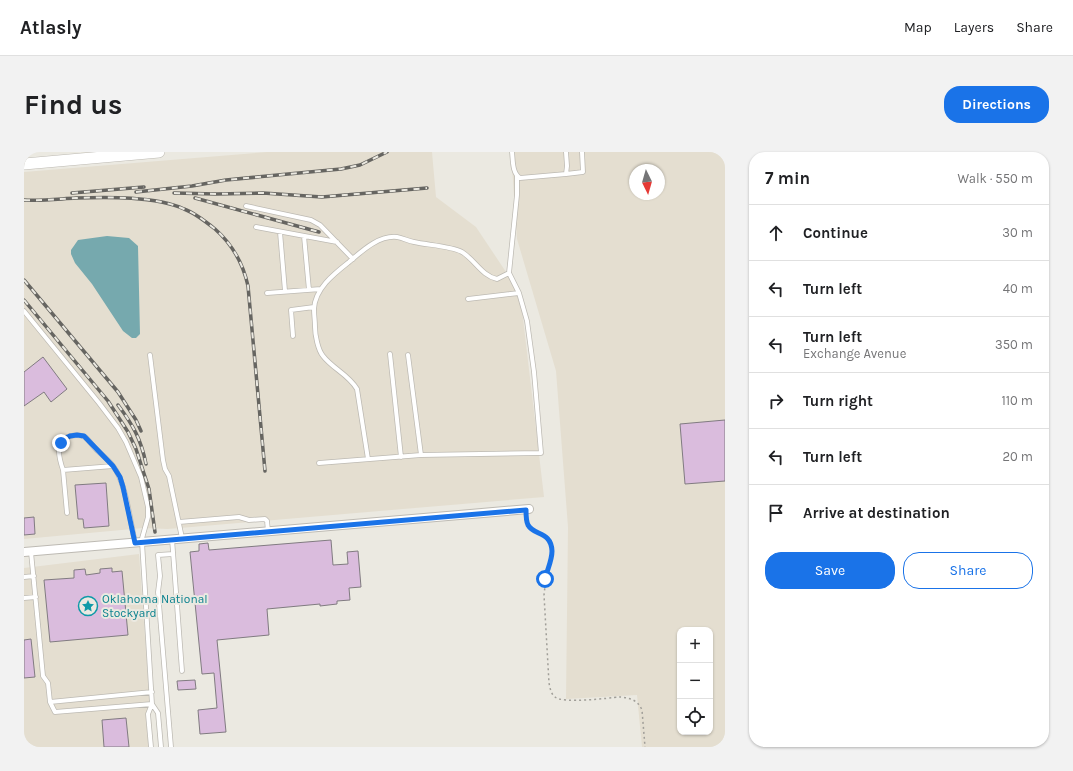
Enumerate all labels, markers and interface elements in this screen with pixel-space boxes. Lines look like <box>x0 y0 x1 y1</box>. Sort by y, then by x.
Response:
text: Atlasly <box>20 17 82 39</box>
text: Map <box>904 19 932 36</box>
text: Layers <box>954 19 994 36</box>
text: Share <box>1016 19 1053 36</box>
button: Directions <box>944 86 1049 123</box>
text: Find us <box>24 88 123 121</box>
north arrow <box>629 164 665 200</box>
text: 7 min <box>765 168 810 188</box>
text: Walk · 550 m <box>958 171 1033 186</box>
icon: ahead <box>765 222 787 244</box>
text: Continue <box>803 224 868 242</box>
text: 30 m <box>1002 225 1033 240</box>
icon: left <box>765 278 787 300</box>
text: Turn left <box>803 280 862 298</box>
text: 40 m <box>1003 281 1033 296</box>
text: Turn left <box>803 328 862 346</box>
icon: left <box>765 334 787 356</box>
text: 350 m <box>995 337 1033 352</box>
text: Exchange Avenue <box>803 346 906 361</box>
icon: right <box>765 390 787 412</box>
text: Turn right <box>803 392 873 410</box>
text: 110 m <box>1001 393 1033 408</box>
route end <box>52 434 70 452</box>
icon: left <box>765 446 787 468</box>
text: Turn left <box>803 448 862 466</box>
text: 20 m <box>1003 449 1033 464</box>
icon: arrive <box>765 502 787 524</box>
text: Arrive at destination <box>803 504 950 522</box>
button: Save <box>765 552 895 589</box>
button: Share <box>903 552 1033 589</box>
route start <box>536 570 554 588</box>
place label: Oklahoma National Stockyard <box>102 592 208 620</box>
place icon: Oklahoma National Stockyard <box>77 595 99 617</box>
map controls <box>677 627 713 735</box>
button: + <box>677 627 713 663</box>
button: − <box>677 663 713 699</box>
button: locate <box>677 699 713 735</box>

